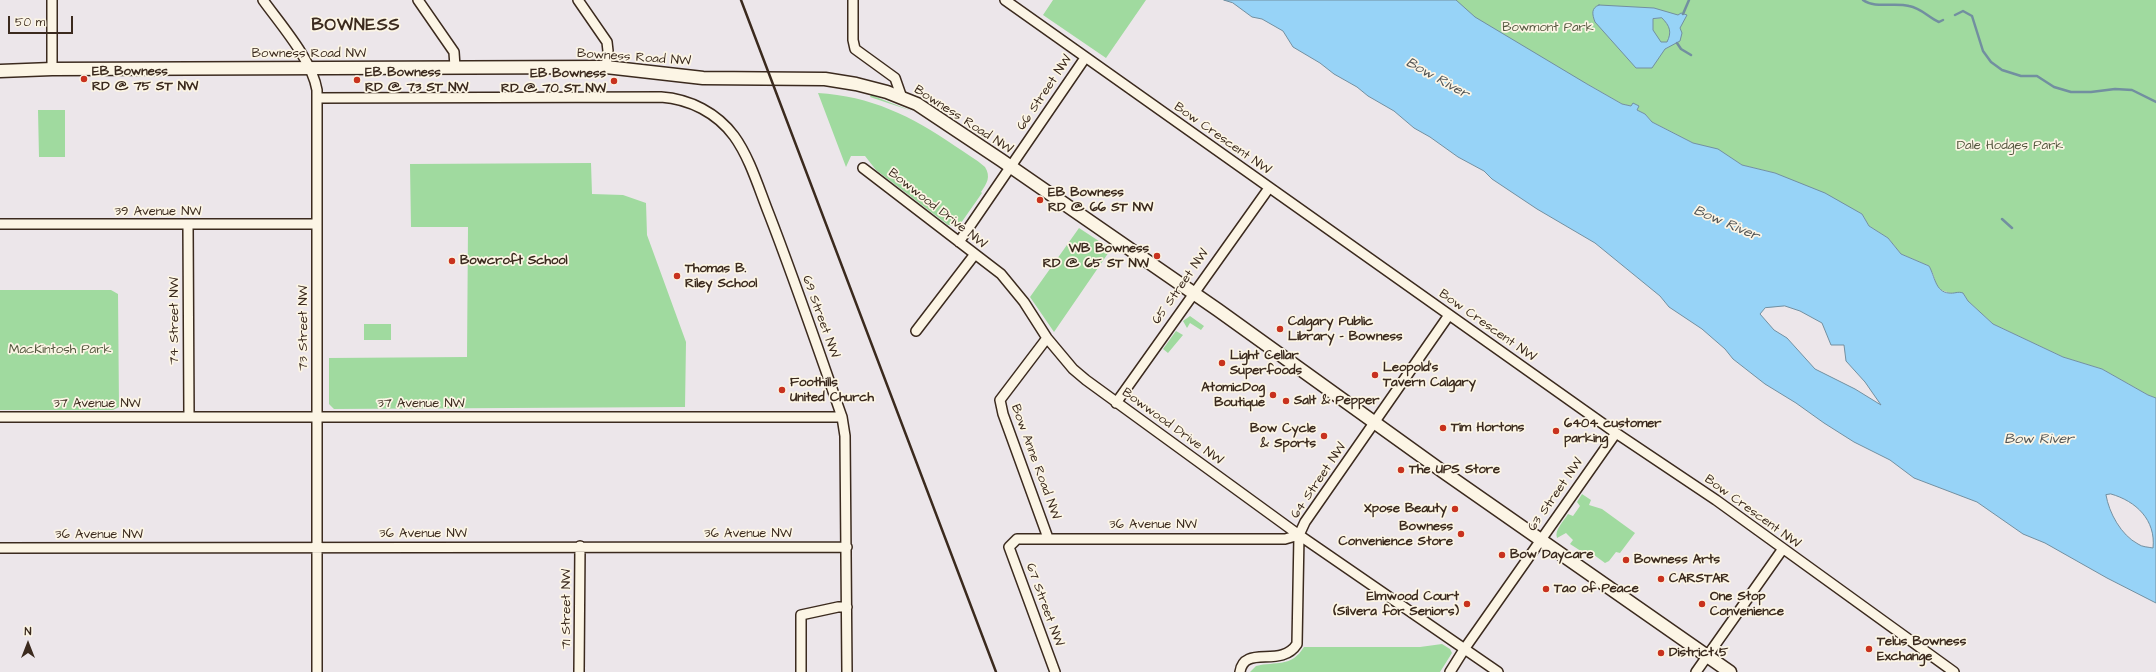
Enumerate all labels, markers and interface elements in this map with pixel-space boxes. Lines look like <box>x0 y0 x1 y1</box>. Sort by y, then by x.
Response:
scale bar <box>10 8 75 34</box>
text: 50 m <box>15 14 45 31</box>
district label: BOWNESS <box>311 16 401 36</box>
park label: Bowmont Park <box>1502 20 1594 36</box>
street label: Bowness Road NW <box>252 46 366 62</box>
street label: Bowness Road NW <box>576 46 692 70</box>
street label: 66 Street NW <box>1014 52 1076 134</box>
water label: Bow River <box>1403 55 1471 103</box>
place label: EB Bowness RD @ 75 ST NW <box>92 64 198 95</box>
place label: EB Bowness RD @ 73 ST NW <box>365 65 469 96</box>
place label: EB Bowness RD @ 70 ST NW <box>501 66 606 97</box>
marker: EB Bowness RD @ 75 ST NW <box>79 74 89 84</box>
marker: EB Bowness RD @ 73 ST NW <box>352 75 362 85</box>
marker: EB Bowness RD @ 70 ST NW <box>609 76 619 86</box>
street label: Bowness Road NW <box>911 82 1015 158</box>
street label: Bow Crescent NW <box>1171 100 1273 178</box>
park label: Dale Hodges Park <box>1957 138 2063 154</box>
street label: Bowwood Drive NW <box>885 166 989 252</box>
place label: EB Bowness RD @ 66 ST NW <box>1048 185 1153 216</box>
marker: EB Bowness RD @ 66 ST NW <box>1035 195 1045 205</box>
water label: Bow River <box>1691 203 1761 245</box>
street label: 39 Avenue NW <box>114 204 202 220</box>
place label: WB Bowness RD @ 65 ST NW <box>1043 241 1149 272</box>
street label: 65 Street NW <box>1149 246 1213 328</box>
marker: WB Bowness RD @ 65 ST NW <box>1152 251 1162 261</box>
place label: Bowcroft School <box>460 253 568 269</box>
marker: Bowcroft School <box>447 256 457 266</box>
place label: Thomas B. Riley School <box>685 261 757 292</box>
marker: Thomas B. Riley School <box>672 271 682 281</box>
street label: 69 Street NW <box>798 274 842 360</box>
street label: 74 Street NW <box>167 277 183 365</box>
street label: 73 Street NW <box>296 285 312 371</box>
street label: Bow Crescent NW <box>1436 287 1538 365</box>
place label: Calgary Public Library - Bowness <box>1288 314 1402 345</box>
marker: Calgary Public Library - Bowness <box>1275 324 1285 334</box>
park label: MacKintosh Park <box>9 342 111 358</box>
place label: Light Cellar Superfoods <box>1230 348 1302 379</box>
marker: Light Cellar Superfoods <box>1217 358 1227 368</box>
place label: Leopold’s Tavern Calgary <box>1383 360 1476 391</box>
marker: Leopold’s Tavern Calgary <box>1370 370 1380 380</box>
place label: Foothills United Church <box>790 375 874 406</box>
place label: AtomicDog Boutique <box>1201 380 1265 411</box>
marker: Foothills United Church <box>777 385 787 395</box>
street label: Bowwood Drive NW <box>1118 385 1226 469</box>
marker: AtomicDog Boutique <box>1268 390 1278 400</box>
place label: Salt & Pepper <box>1294 393 1379 409</box>
street label: 37 Avenue NW <box>53 396 141 412</box>
street label: 37 Avenue NW <box>377 396 465 412</box>
marker: Salt & Pepper <box>1281 396 1291 406</box>
street label: Bow Anne Road NW <box>1007 402 1063 522</box>
place label: 6404 customer parking <box>1564 416 1662 447</box>
place label: Tim Hortons <box>1451 420 1524 436</box>
place label: Bow Cycle & Sports <box>1250 421 1316 452</box>
marker: Tim Hortons <box>1438 423 1448 433</box>
marker: 6404 customer parking <box>1551 426 1561 436</box>
marker: Bow Cycle & Sports <box>1319 431 1329 441</box>
water label: Bow River <box>2004 432 2074 448</box>
street label: 64 Street NW <box>1288 440 1350 522</box>
street label: 63 Street NW <box>1525 455 1587 535</box>
place label: The UPS Store <box>1409 462 1500 478</box>
marker: The UPS Store <box>1396 465 1406 475</box>
street label: Bow Crescent NW <box>1701 472 1803 552</box>
place label: Xpose Beauty <box>1364 501 1447 517</box>
marker: Xpose Beauty <box>1450 504 1460 514</box>
street label: 36 Avenue NW <box>1109 517 1197 533</box>
place label: Bowness Convenience Store <box>1339 519 1453 550</box>
street label: 36 Avenue NW <box>379 526 467 542</box>
street label: 36 Avenue NW <box>704 526 792 542</box>
street label: 36 Avenue NW <box>55 527 143 543</box>
marker: Bowness Convenience Store <box>1456 529 1466 539</box>
place label: Bow Daycare <box>1510 547 1593 563</box>
marker: Bow Daycare <box>1497 550 1507 560</box>
place label: Bowness Arts <box>1634 552 1720 568</box>
marker: Bowness Arts <box>1621 555 1631 565</box>
street label: 67 Street NW <box>1022 561 1066 649</box>
street label: 71 Street NW <box>559 569 575 649</box>
place label: CARSTAR <box>1669 571 1730 587</box>
marker: CARSTAR <box>1656 574 1666 584</box>
place label: Tao of Peace <box>1554 581 1639 597</box>
marker: Tao of Peace <box>1541 584 1551 594</box>
place label: Elmwood Court (Silvera for Seniors) <box>1333 589 1459 620</box>
place label: One Stop Convenience <box>1710 589 1784 620</box>
marker: Elmwood Court (Silvera for Seniors) <box>1462 599 1472 609</box>
marker: One Stop Convenience <box>1697 599 1707 609</box>
north arrow <box>8 624 48 664</box>
text: N <box>25 624 31 639</box>
place label: Telus Bowness Exchange <box>1877 634 1966 665</box>
marker: Telus Bowness Exchange <box>1864 644 1874 654</box>
place label: District 5 <box>1669 645 1728 661</box>
marker: District 5 <box>1656 648 1666 658</box>

